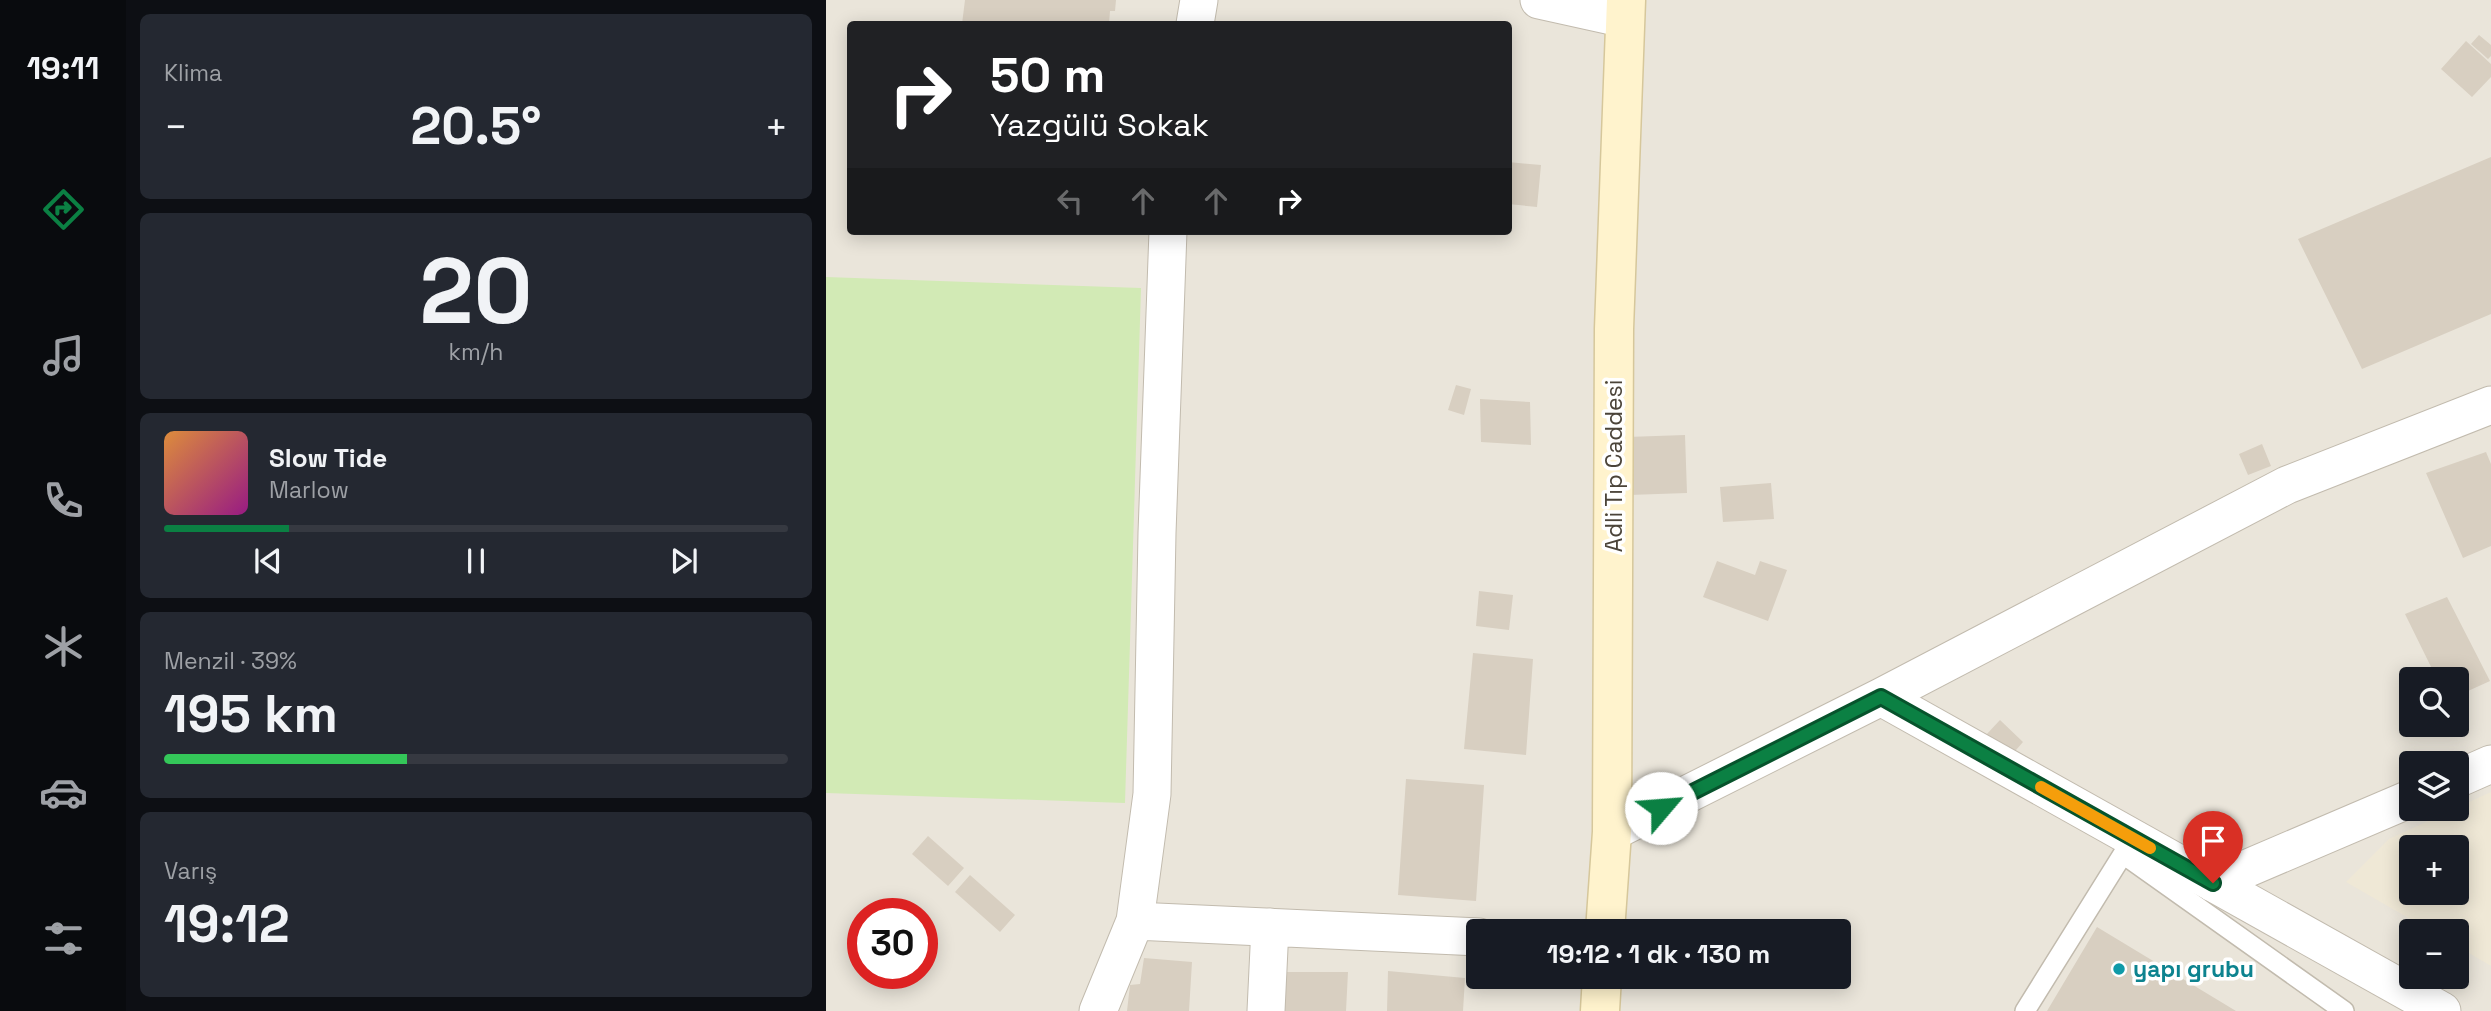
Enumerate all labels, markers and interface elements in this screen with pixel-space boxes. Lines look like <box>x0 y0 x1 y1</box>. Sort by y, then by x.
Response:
text: 50 m <box>990 44 1105 106</box>
text: 19:11 <box>27 48 99 88</box>
icon: right <box>875 49 966 140</box>
text: Klima <box>164 58 222 88</box>
text: 20.5° <box>410 93 542 159</box>
text: − <box>164 103 188 151</box>
text: + <box>764 103 788 151</box>
text: Yazgülü Sokak <box>990 105 1209 145</box>
icon: left <box>1051 182 1089 220</box>
icon: ahead <box>1124 182 1162 220</box>
icon: ahead <box>1197 182 1235 220</box>
icon: right <box>1270 182 1308 220</box>
icon: directions <box>39 185 88 234</box>
text: 20 <box>419 233 533 350</box>
icon: music <box>39 331 88 380</box>
text: km/h <box>449 337 503 367</box>
street label: Adli Tıp Caddesi <box>1599 380 1629 552</box>
text: Slow Tide <box>269 441 387 475</box>
text: Marlow <box>269 475 349 505</box>
icon: phone <box>39 476 88 525</box>
icon: previous <box>249 542 287 580</box>
icon: pause <box>457 542 495 580</box>
icon: next <box>665 542 703 580</box>
icon: climate <box>39 622 88 671</box>
text: Menzil · 39% <box>164 646 297 676</box>
map controls <box>2399 667 2469 989</box>
button: search <box>2399 667 2469 737</box>
text: 195 km <box>164 681 338 747</box>
button: layers <box>2399 751 2469 821</box>
icon: car <box>39 768 88 817</box>
position arrow <box>1624 771 1698 845</box>
pin <box>2183 811 2243 883</box>
icon: arrive <box>2194 822 2232 860</box>
button: + <box>2399 835 2469 905</box>
text: Varış <box>164 856 217 886</box>
text: 19:12 <box>164 891 290 957</box>
speed limit sign: 30 <box>847 898 938 989</box>
icon: filters <box>39 914 88 963</box>
button: − <box>2399 919 2469 989</box>
text: 19:12 · 1 dk · 130 m <box>1547 937 1770 971</box>
place label: yapı grubu <box>2133 954 2254 984</box>
marker: yapı grubu <box>2111 961 2127 977</box>

